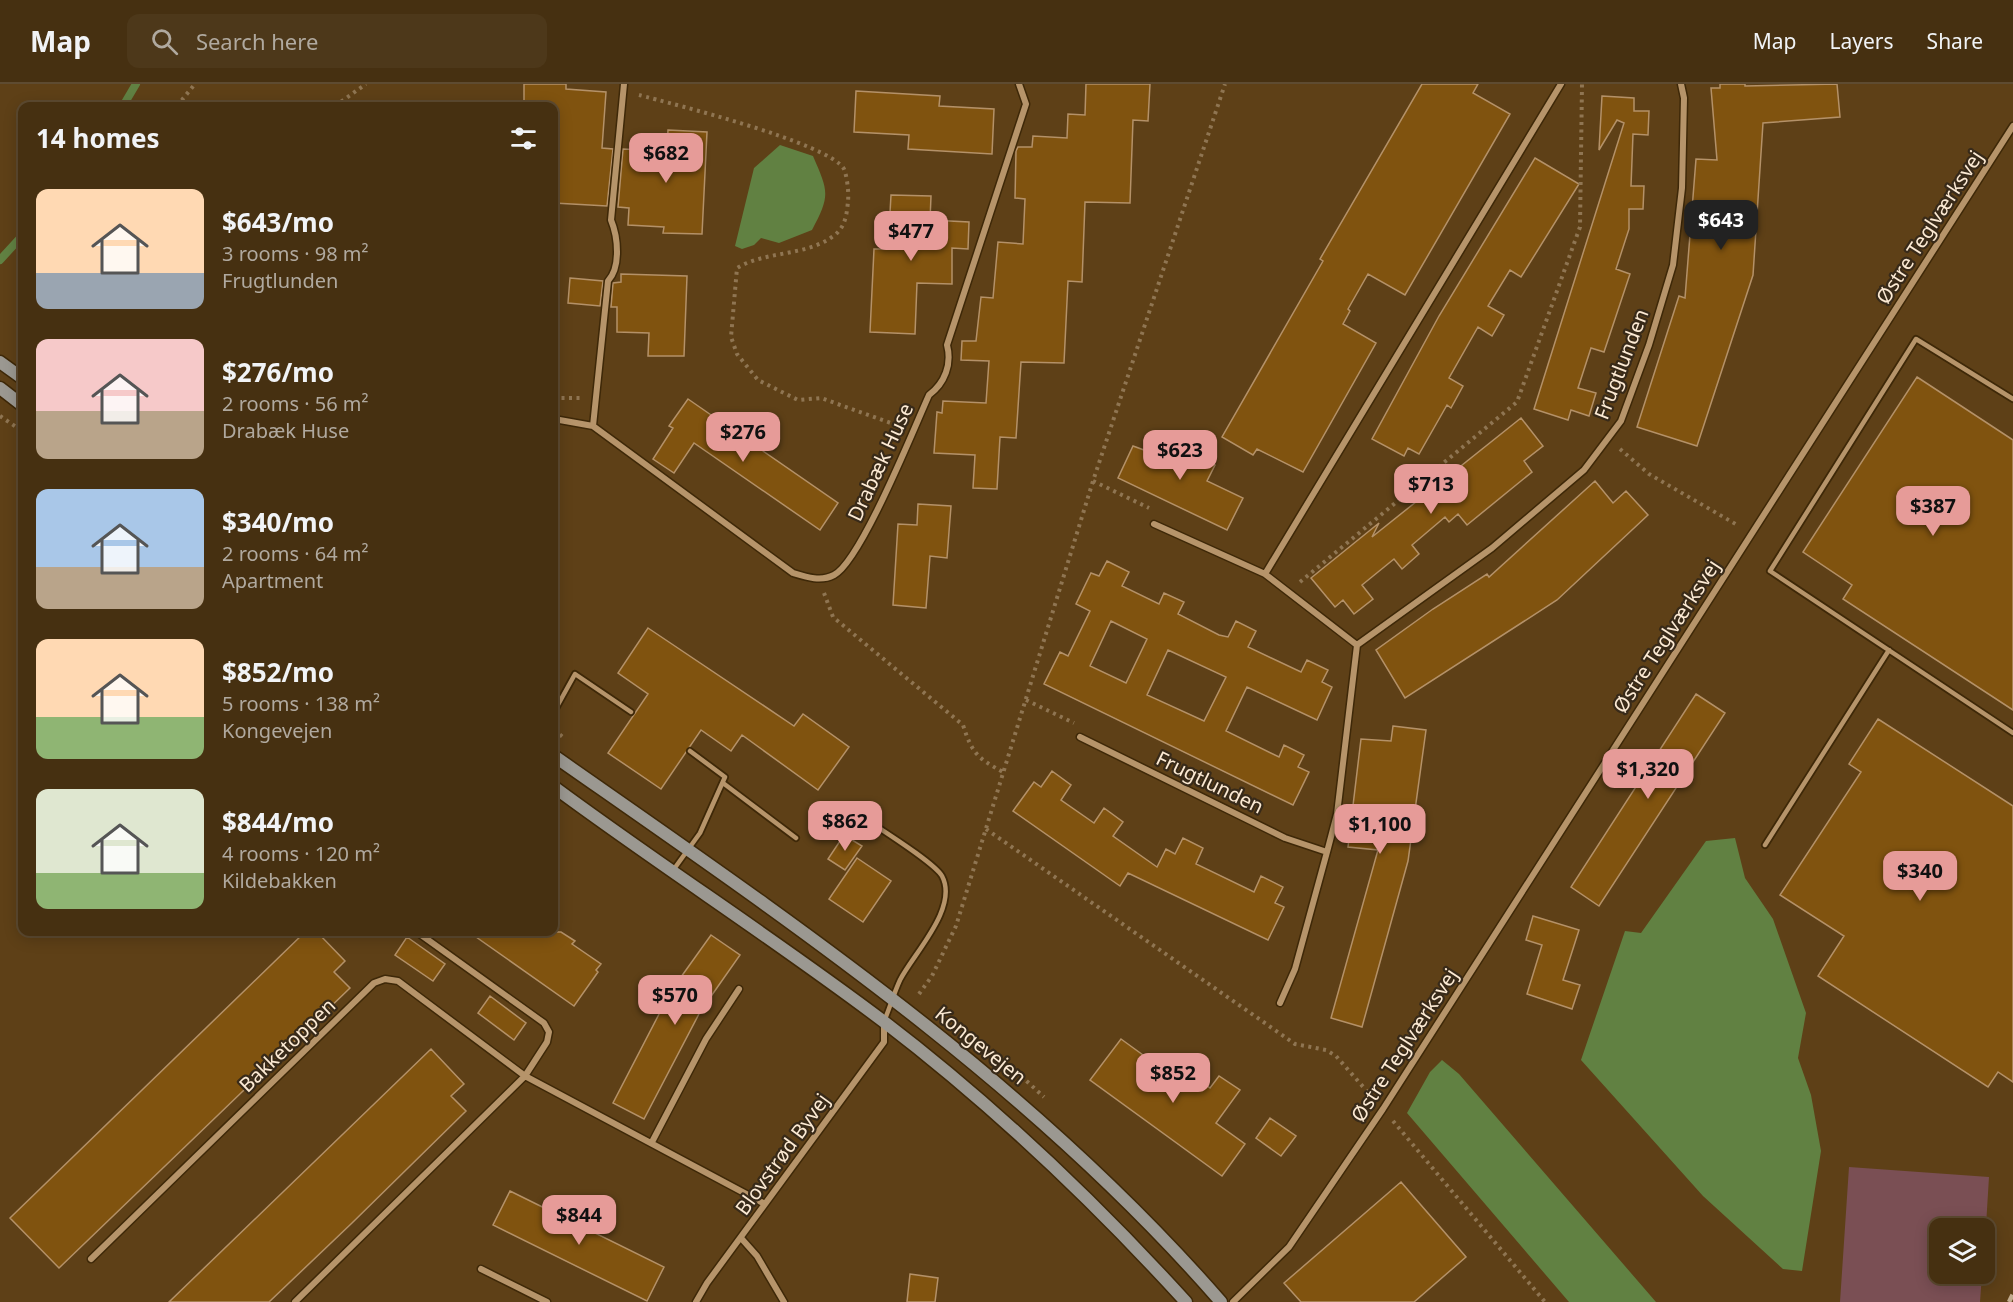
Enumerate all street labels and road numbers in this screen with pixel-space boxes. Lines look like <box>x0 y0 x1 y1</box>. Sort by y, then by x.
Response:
street label: Østre Teglværksvej <box>1869 145 1989 309</box>
street label: Frugtlunden <box>1588 305 1654 423</box>
street label: Drabæk Huse <box>841 399 919 525</box>
street label: Østre Teglværksvej <box>1606 554 1726 718</box>
street label: Frugtlunden <box>1152 744 1268 820</box>
street label: Østre Teglværksvej <box>1344 963 1464 1127</box>
street label: Bakketoppen <box>233 992 341 1098</box>
street label: Kongevejen <box>930 1000 1032 1090</box>
street label: Blovstrød Byvej <box>729 1088 835 1220</box>

